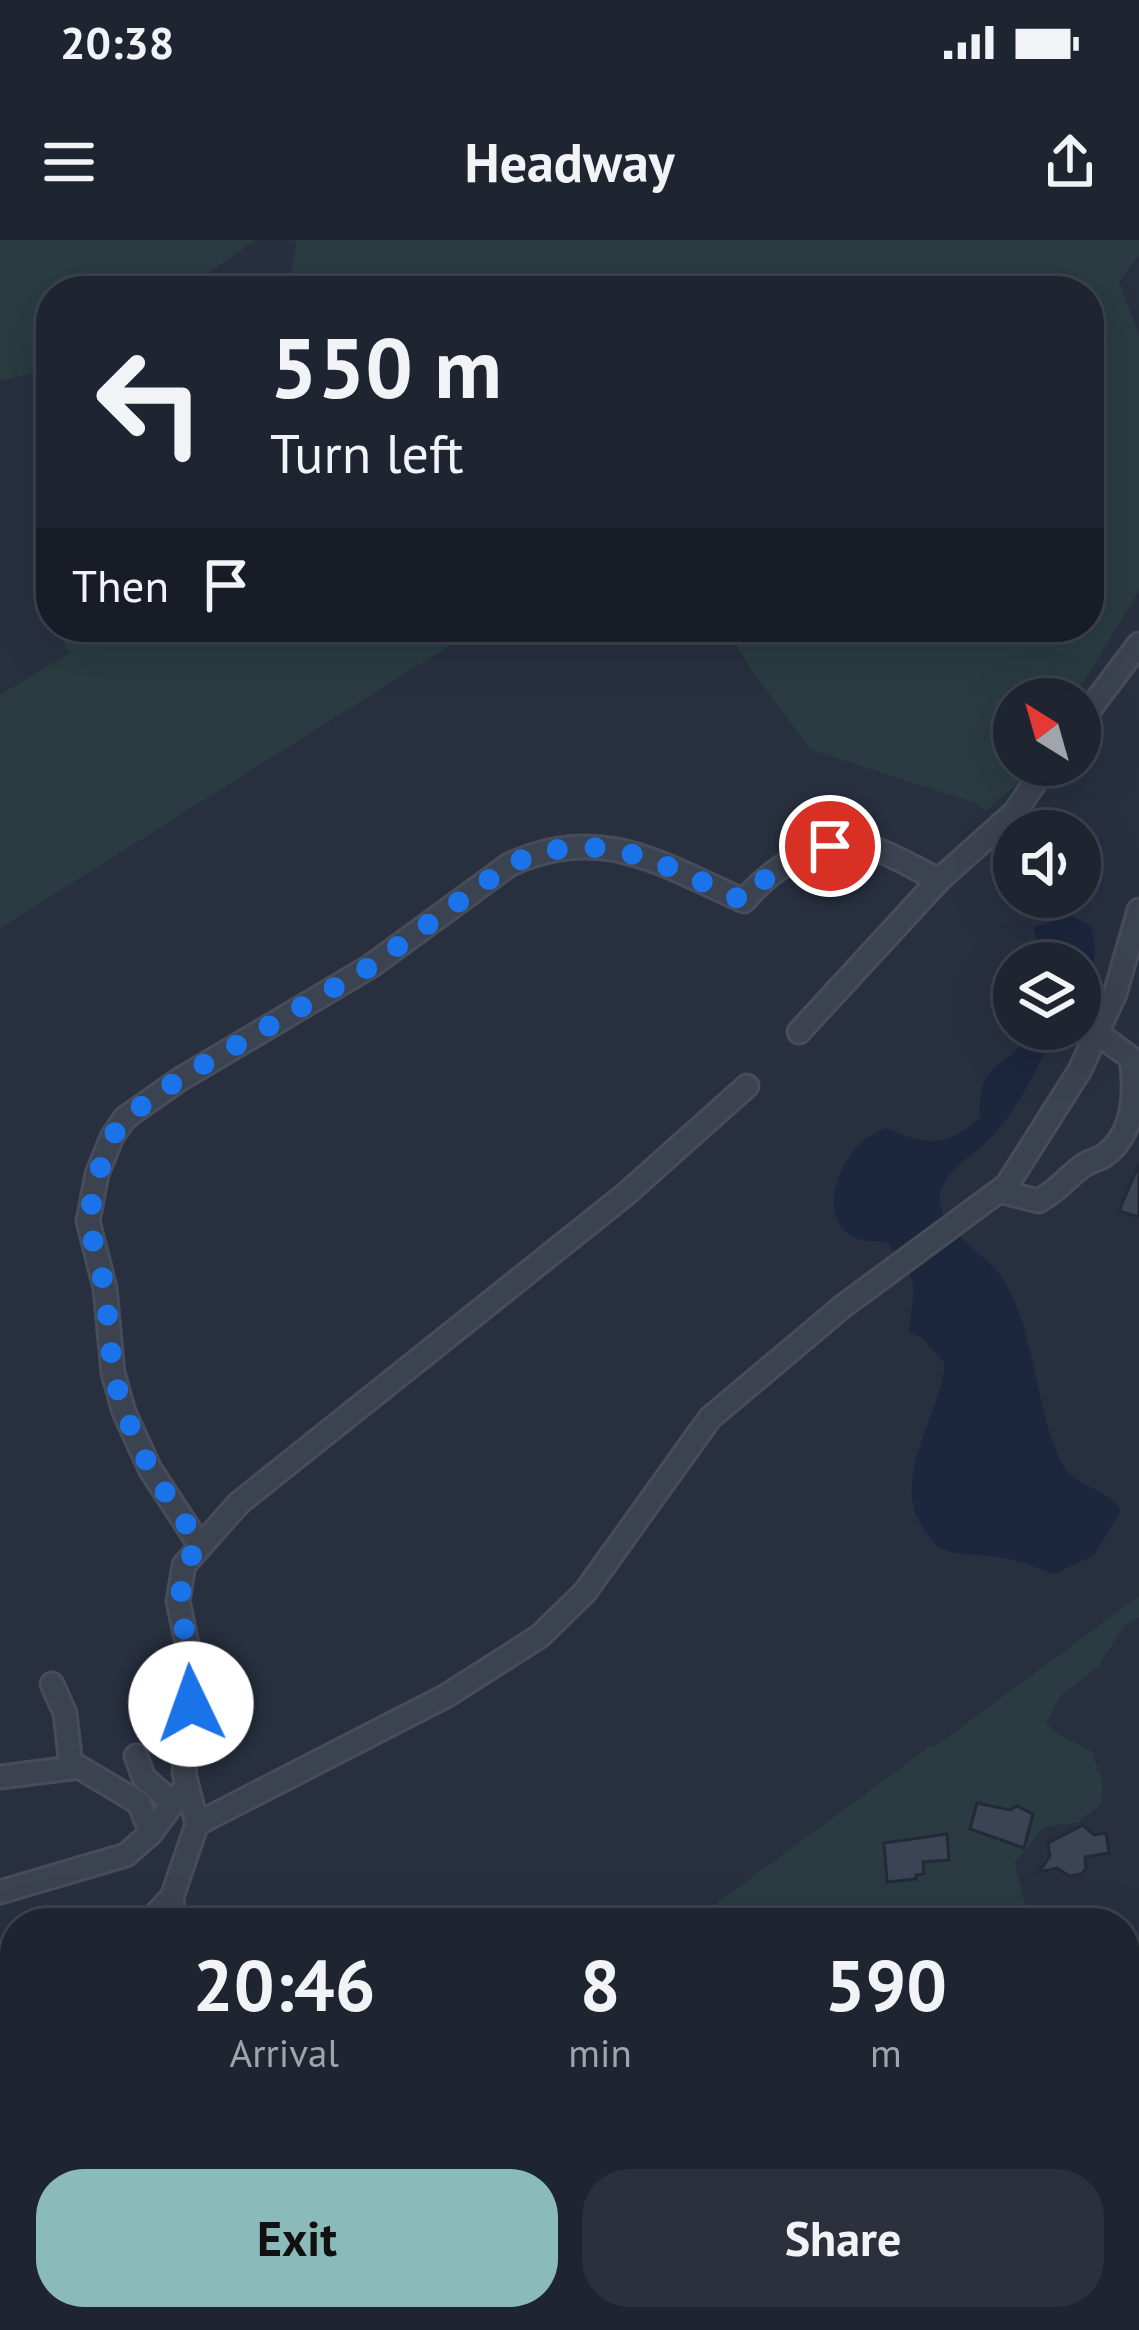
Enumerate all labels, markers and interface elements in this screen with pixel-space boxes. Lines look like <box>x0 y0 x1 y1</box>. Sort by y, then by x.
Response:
text: 20:38 <box>60 13 174 71</box>
text: Headway <box>464 127 675 197</box>
icon: menu <box>36 129 102 195</box>
icon: share <box>1037 129 1103 195</box>
text: 550 m <box>270 312 502 421</box>
icon: left <box>72 324 228 480</box>
text: Turn left <box>270 418 464 488</box>
icon: arrive <box>193 552 259 618</box>
text: Then <box>72 556 169 614</box>
north arrow <box>993 678 1101 786</box>
map controls <box>993 678 1101 1050</box>
pin <box>779 795 881 897</box>
button: sound <box>993 810 1101 918</box>
icon: arrive <box>797 813 863 879</box>
button: layers <box>993 942 1101 1050</box>
position arrow <box>128 1641 254 1767</box>
text: 20:46 <box>193 1938 376 2031</box>
text: 8 <box>580 1938 621 2031</box>
text: 590 <box>825 1938 947 2031</box>
text: Arrival <box>230 2027 339 2078</box>
text: min <box>568 2027 632 2078</box>
text: m <box>870 2027 902 2078</box>
button: Exit <box>36 2169 558 2307</box>
button: Share <box>582 2169 1104 2307</box>

